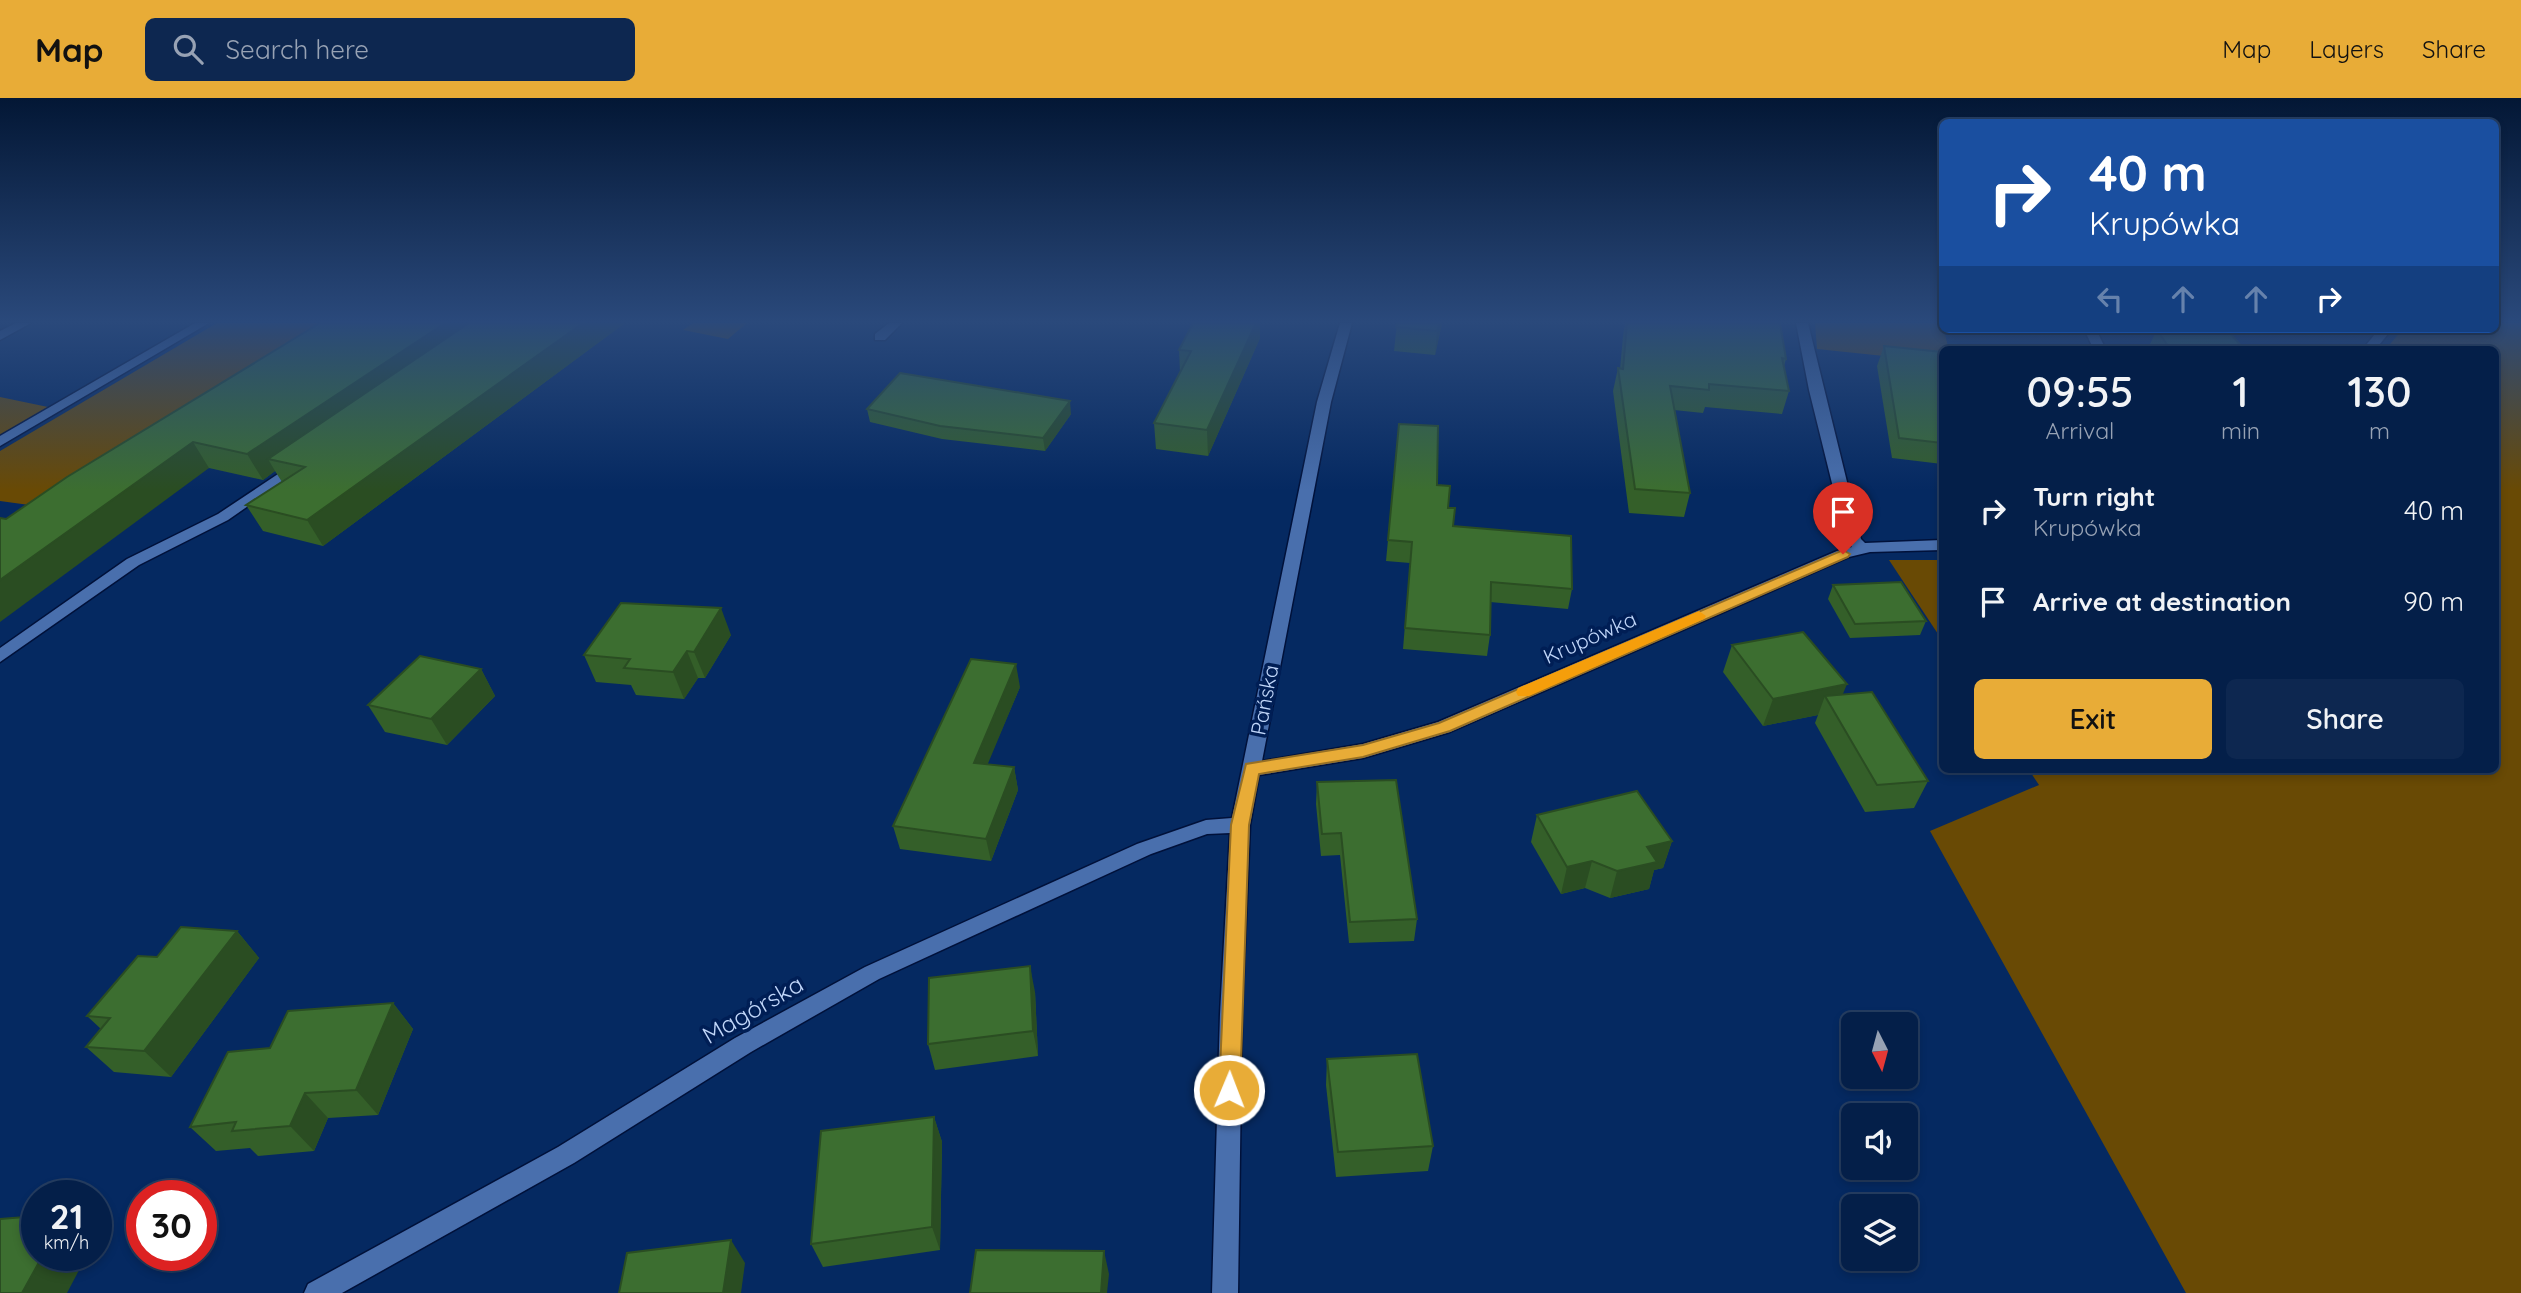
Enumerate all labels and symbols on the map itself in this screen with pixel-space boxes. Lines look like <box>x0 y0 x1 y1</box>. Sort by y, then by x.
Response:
pin <box>1813 482 1873 554</box>
street label: Krupówka <box>1539 605 1640 669</box>
street label: Pańska <box>1244 662 1284 737</box>
street label: Magórska <box>697 968 808 1050</box>
north arrow <box>1841 1012 1918 1088</box>
position arrow <box>1192 1053 1266 1127</box>
speed limit sign: 30 <box>126 1180 217 1271</box>

